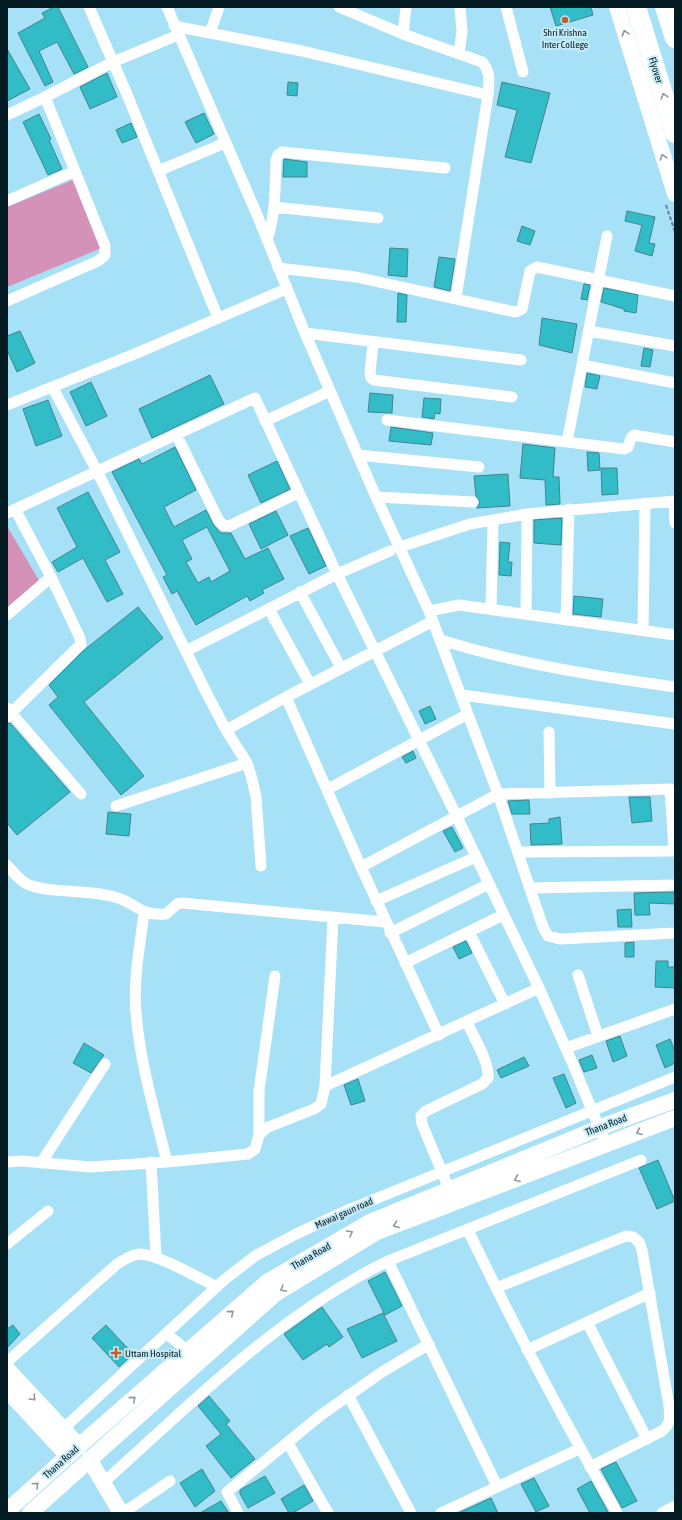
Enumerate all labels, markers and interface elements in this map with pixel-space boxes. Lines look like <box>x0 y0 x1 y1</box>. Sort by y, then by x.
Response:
marker: Shri Krishna Inter College <box>560 15 570 25</box>
place label: Shri Krishna Inter College <box>542 27 589 50</box>
one-way arrow <box>621 29 630 36</box>
street label: Flyover <box>647 56 665 85</box>
one-way arrow <box>660 93 669 100</box>
one-way arrow <box>659 153 668 160</box>
street label: Thana Road <box>584 1112 629 1138</box>
one-way arrow <box>635 1127 642 1135</box>
one-way arrow <box>514 1174 521 1182</box>
street label: Mawai gaun road <box>313 1195 375 1231</box>
one-way arrow <box>393 1221 400 1229</box>
one-way arrow <box>346 1231 353 1238</box>
street label: Thana Road <box>289 1240 333 1272</box>
one-way arrow <box>280 1285 287 1292</box>
one-way arrow <box>227 1311 234 1318</box>
marker: Uttam Hospital <box>110 1347 122 1359</box>
place label: Uttam Hospital <box>125 1348 181 1359</box>
one-way arrow <box>29 1393 36 1401</box>
one-way arrow <box>129 1396 136 1403</box>
street label: Thana Road <box>41 1443 81 1481</box>
one-way arrow <box>31 1482 39 1490</box>

